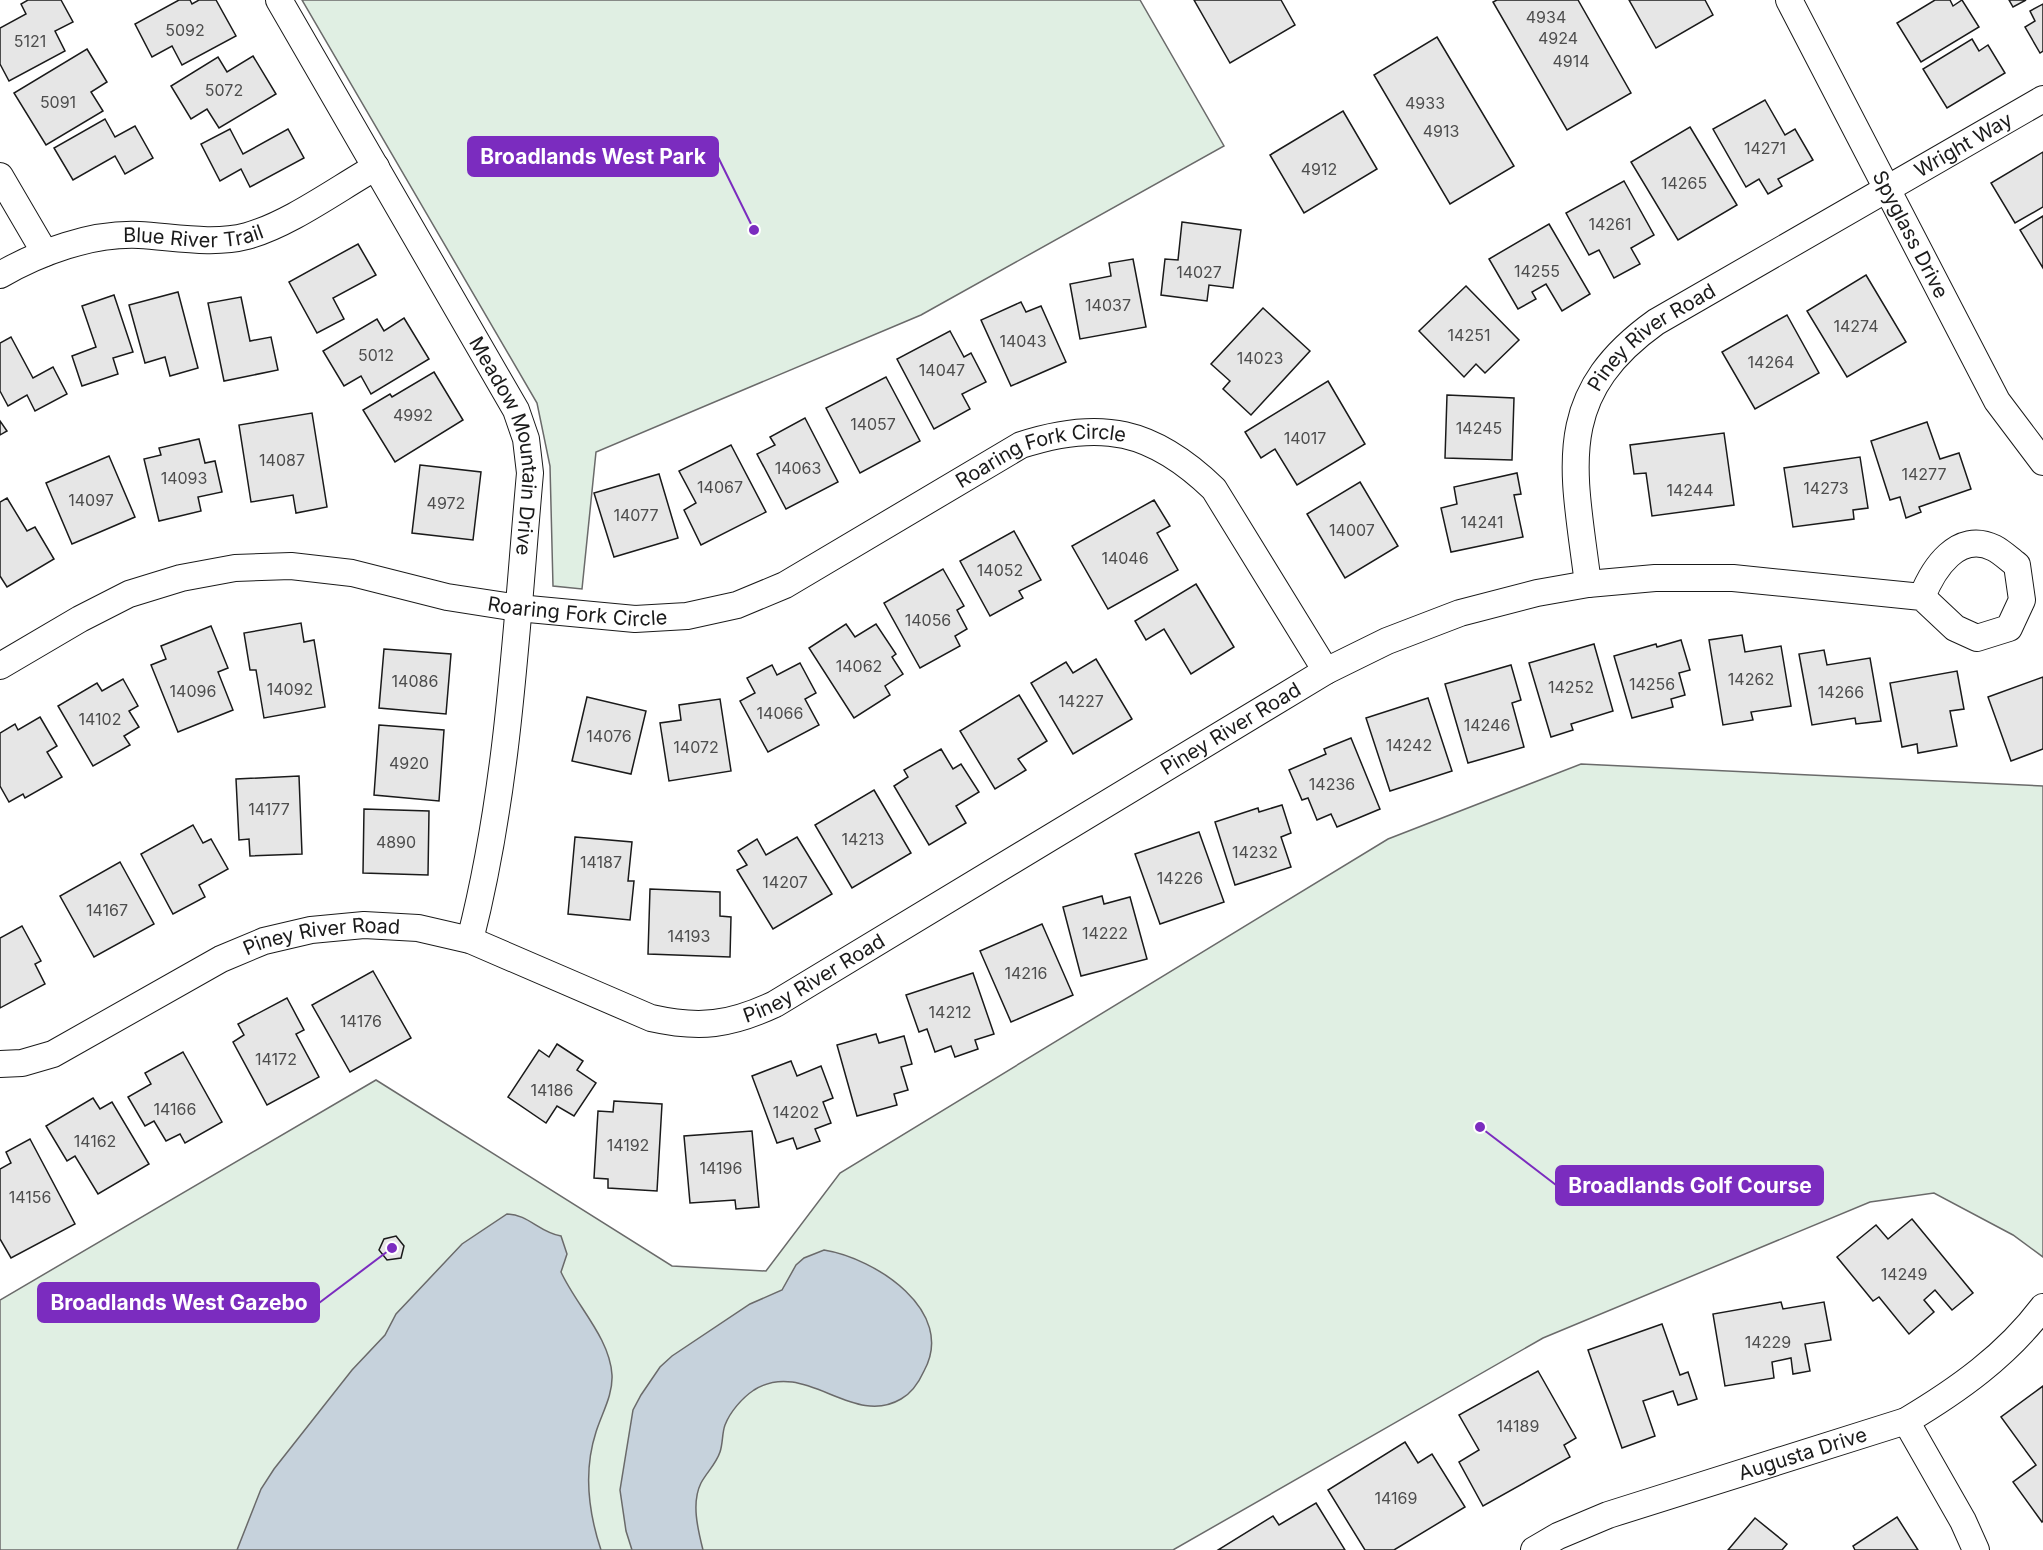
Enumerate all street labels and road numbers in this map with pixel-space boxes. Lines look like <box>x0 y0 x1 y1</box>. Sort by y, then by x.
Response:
street label: Wright Way <box>1910 107 2017 182</box>
street label: Spyglass Drive <box>1868 167 1954 302</box>
street label: Blue River Trail <box>123 220 267 252</box>
street label: Piney River Road <box>1583 278 1720 395</box>
street label: Meadow Mountain Drive <box>464 332 542 556</box>
street label: Roaring Fork Circle <box>951 420 1128 493</box>
street label: Roaring Fork Circle <box>486 591 668 631</box>
street label: Piney River Road <box>1156 677 1305 780</box>
street label: Piney River Road <box>239 913 401 960</box>
street label: Piney River Road <box>740 929 889 1028</box>
street label: Augusta Drive <box>1735 1422 1870 1485</box>

